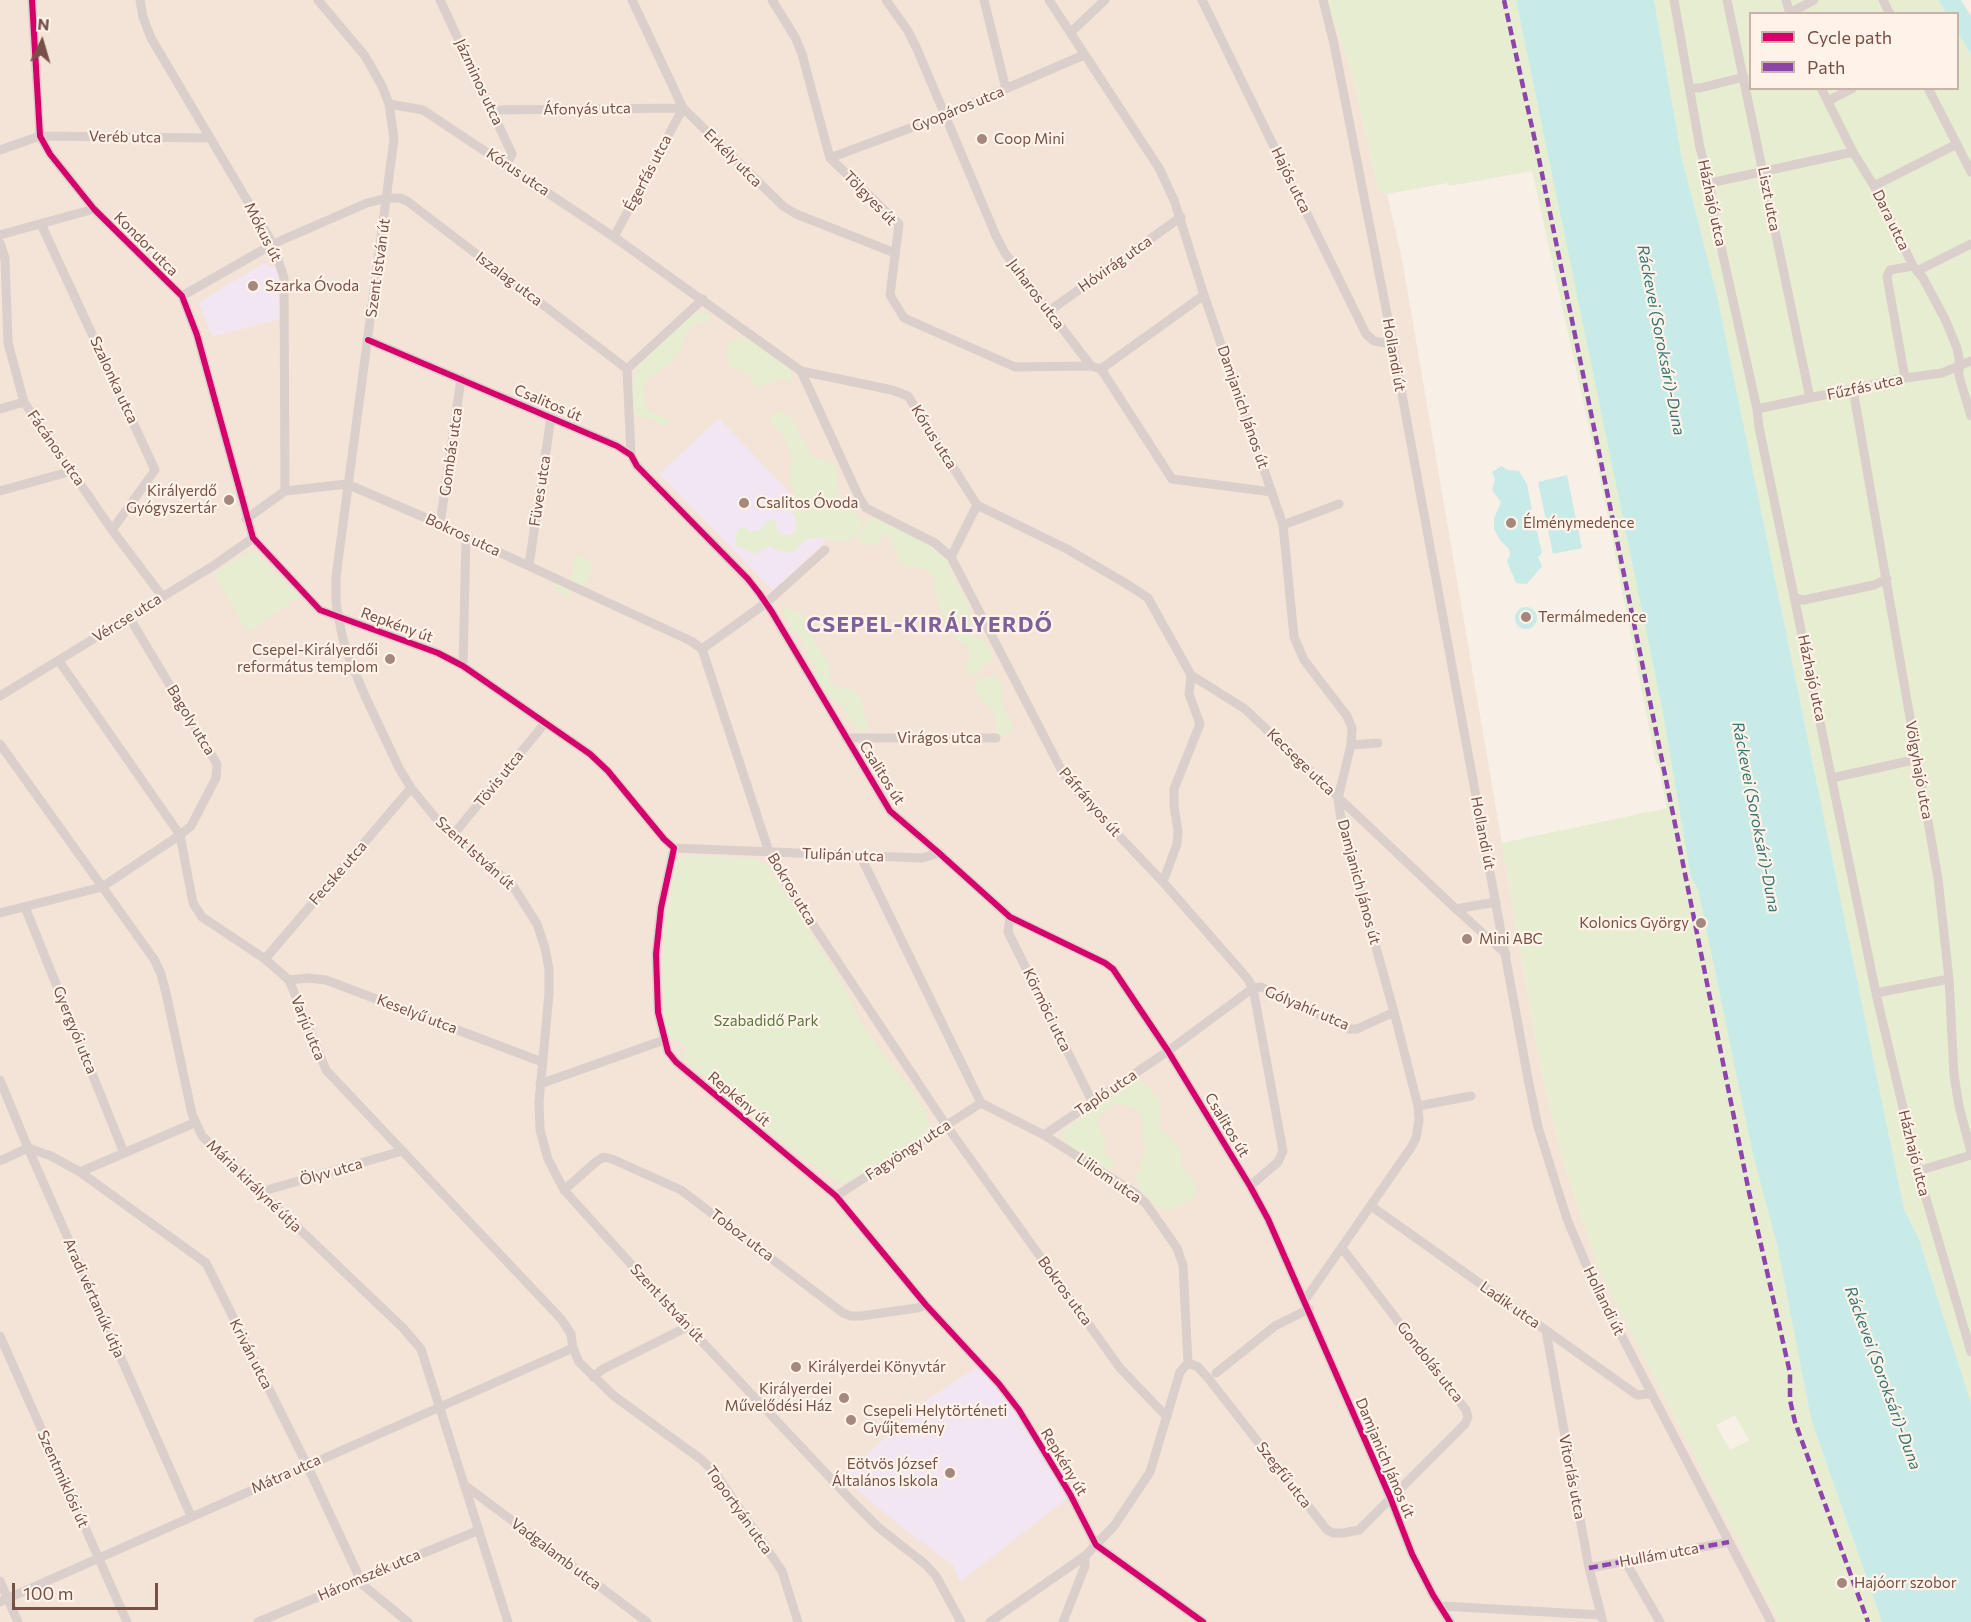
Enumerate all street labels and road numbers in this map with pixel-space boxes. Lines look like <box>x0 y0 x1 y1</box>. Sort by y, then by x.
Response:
street label: Jázminos utca <box>451 36 507 128</box>
street label: Gyopáros utca <box>909 82 1007 136</box>
street label: Áfonyás utca <box>543 99 631 119</box>
street label: Erkély utca <box>700 125 766 191</box>
street label: Veréb utca <box>89 127 161 147</box>
street label: Égerfás utca <box>620 132 676 214</box>
street label: Kórus utca <box>483 144 553 200</box>
street label: Hajós utca <box>1267 144 1315 216</box>
street label: Házhajó utca <box>1694 158 1730 248</box>
street label: Liszt utca <box>1754 165 1784 233</box>
street label: Tölgyes út <box>840 167 900 229</box>
street label: Dara utca <box>1869 187 1913 253</box>
street label: Mókus út <box>240 199 286 265</box>
street label: Kondor utca <box>110 208 182 280</box>
street label: Szent István út <box>362 217 394 319</box>
street label: Hóvirág utca <box>1075 232 1155 296</box>
street label: Iszalag utca <box>472 248 546 310</box>
street label: Juharos utca <box>1004 255 1068 333</box>
street label: Hollandi út <box>1379 317 1409 393</box>
street label: Szalonka utca <box>86 334 142 426</box>
street label: Damjanich János út <box>1214 343 1272 471</box>
street label: Fűzfás utca <box>1825 370 1905 404</box>
street label: Csalitos út <box>511 381 585 425</box>
street label: Kórus utca <box>907 402 961 472</box>
street label: Fácános utca <box>23 407 89 489</box>
street label: Gombás utca <box>436 407 466 497</box>
street label: Füves utca <box>526 454 554 528</box>
street label: Bokros utca <box>423 510 503 560</box>
street label: Vércse utca <box>89 590 165 646</box>
street label: Repkény út <box>358 604 436 646</box>
street label: Házhajó utca <box>1794 633 1830 723</box>
street label: Bagoly utca <box>163 682 219 758</box>
street label: Völgyhajó utca <box>1901 719 1937 821</box>
street label: Kecsege utca <box>1263 725 1339 799</box>
street label: Virágos utca <box>897 729 981 747</box>
street label: Csalitos út <box>855 738 909 808</box>
street label: Tövis utca <box>471 747 527 811</box>
street label: Páfrányos út <box>1055 764 1125 840</box>
street label: Hollandi út <box>1467 795 1499 871</box>
street label: Szent István út <box>432 813 518 893</box>
street label: Damjanich János út <box>1334 817 1384 947</box>
street label: Fecske utca <box>305 837 371 909</box>
street label: Tulipán utca <box>802 845 884 865</box>
street label: Bokros utca <box>764 850 820 928</box>
street label: Körmöci utca <box>1019 965 1075 1055</box>
street label: Gólyahír utca <box>1262 982 1352 1034</box>
street label: Gyergyói utca <box>49 983 101 1077</box>
street label: Keselyű utca <box>374 990 460 1038</box>
street label: Varjú utca <box>287 993 329 1063</box>
street label: Tapló utca <box>1072 1066 1140 1120</box>
street label: Repkény út <box>704 1068 774 1130</box>
street label: Csalitos út <box>1201 1090 1253 1160</box>
street label: Házhajó utca <box>1895 1108 1933 1198</box>
street label: Fagyöngy utca <box>862 1116 954 1184</box>
street label: Mária királyné útja <box>203 1136 305 1236</box>
street label: Liliom utca <box>1073 1149 1145 1207</box>
street label: Ölyv utca <box>298 1155 364 1189</box>
street label: Toboz utca <box>707 1205 777 1265</box>
street label: Aradi vértanúk útja <box>60 1235 128 1361</box>
street label: Bokros utca <box>1034 1253 1096 1329</box>
street label: Szent István út <box>626 1260 708 1346</box>
street label: Hollandi út <box>1580 1264 1628 1338</box>
street label: Ladik utca <box>1476 1278 1544 1332</box>
street label: Kriván utca <box>226 1316 276 1392</box>
street label: Gondolás utca <box>1393 1318 1467 1406</box>
street label: Damjanich János út <box>1352 1395 1418 1521</box>
street label: Repkény út <box>1037 1425 1091 1499</box>
street label: Szentmiklósi út <box>33 1428 93 1530</box>
street label: Vitorlás utca <box>1555 1433 1589 1521</box>
street label: Szegfű utca <box>1253 1438 1315 1512</box>
street label: Mátra utca <box>248 1451 324 1497</box>
street label: Toportyán utca <box>702 1462 776 1558</box>
street label: Vadgalamb utca <box>507 1514 605 1594</box>
street label: Hullám utca <box>1618 1539 1700 1571</box>
street label: Háromszék utca <box>315 1545 423 1605</box>

